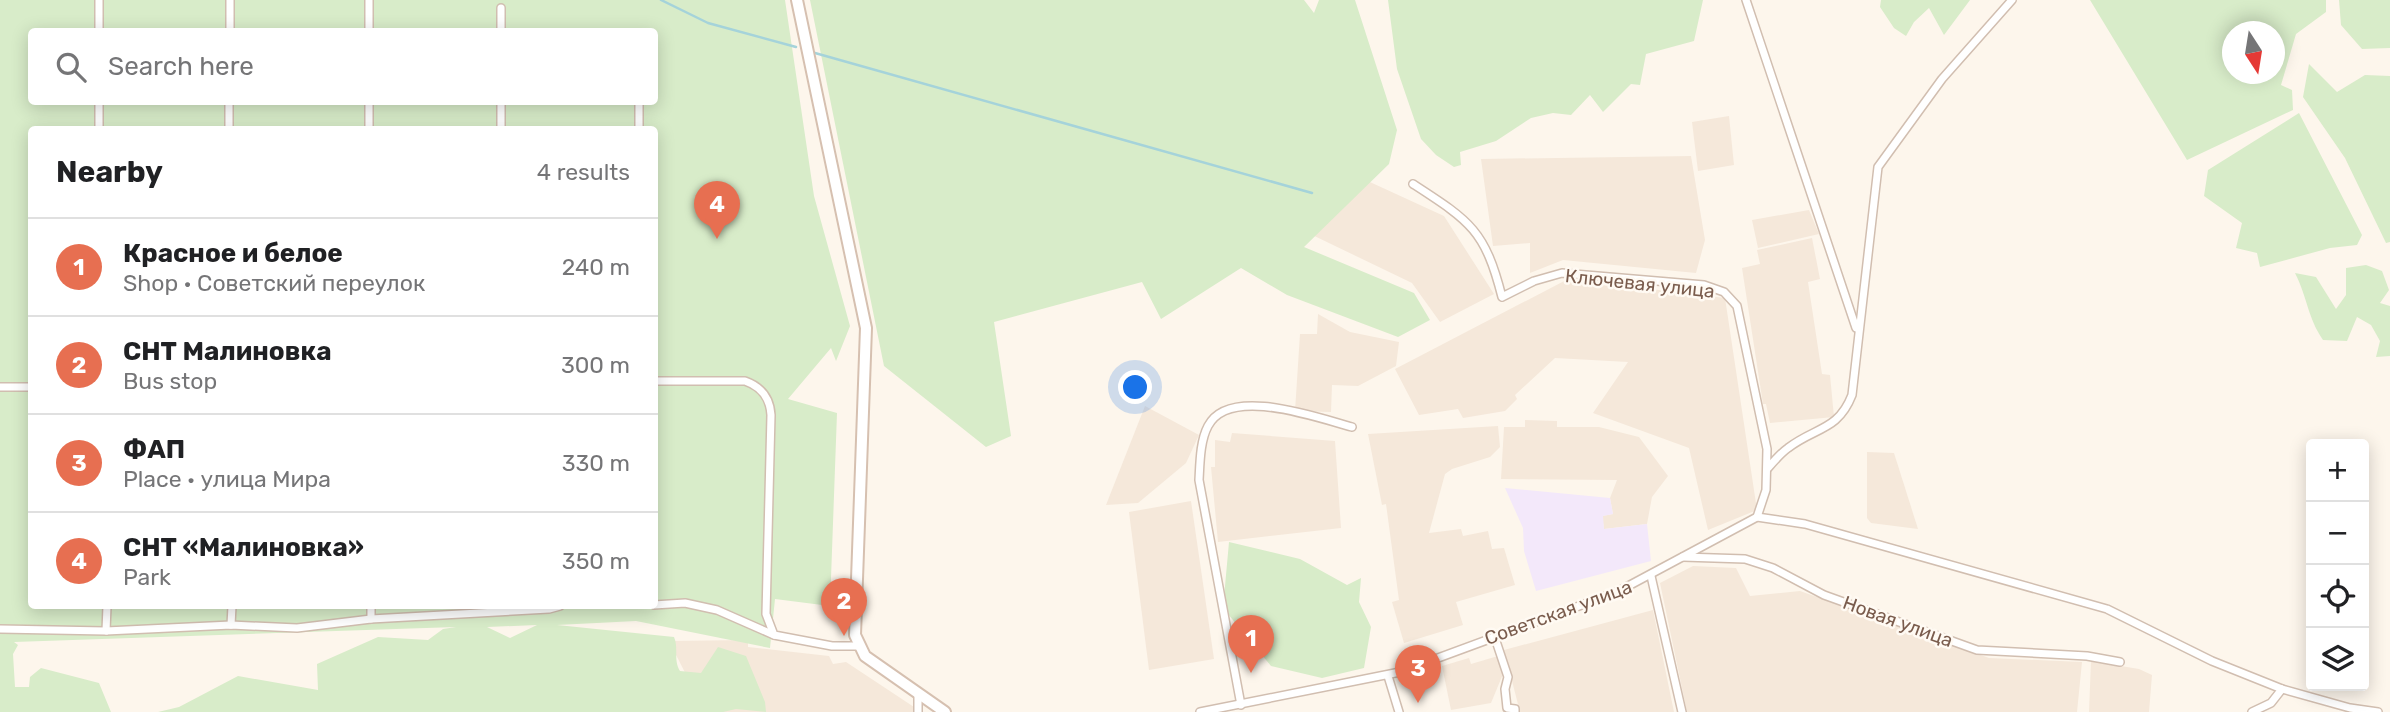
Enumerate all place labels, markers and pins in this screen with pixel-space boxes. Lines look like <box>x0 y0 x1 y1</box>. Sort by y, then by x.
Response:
pin: 4 <box>694 181 740 239</box>
pin: 2 <box>821 578 867 636</box>
pin: 1 <box>1228 615 1274 673</box>
pin: 3 <box>1395 645 1441 703</box>

